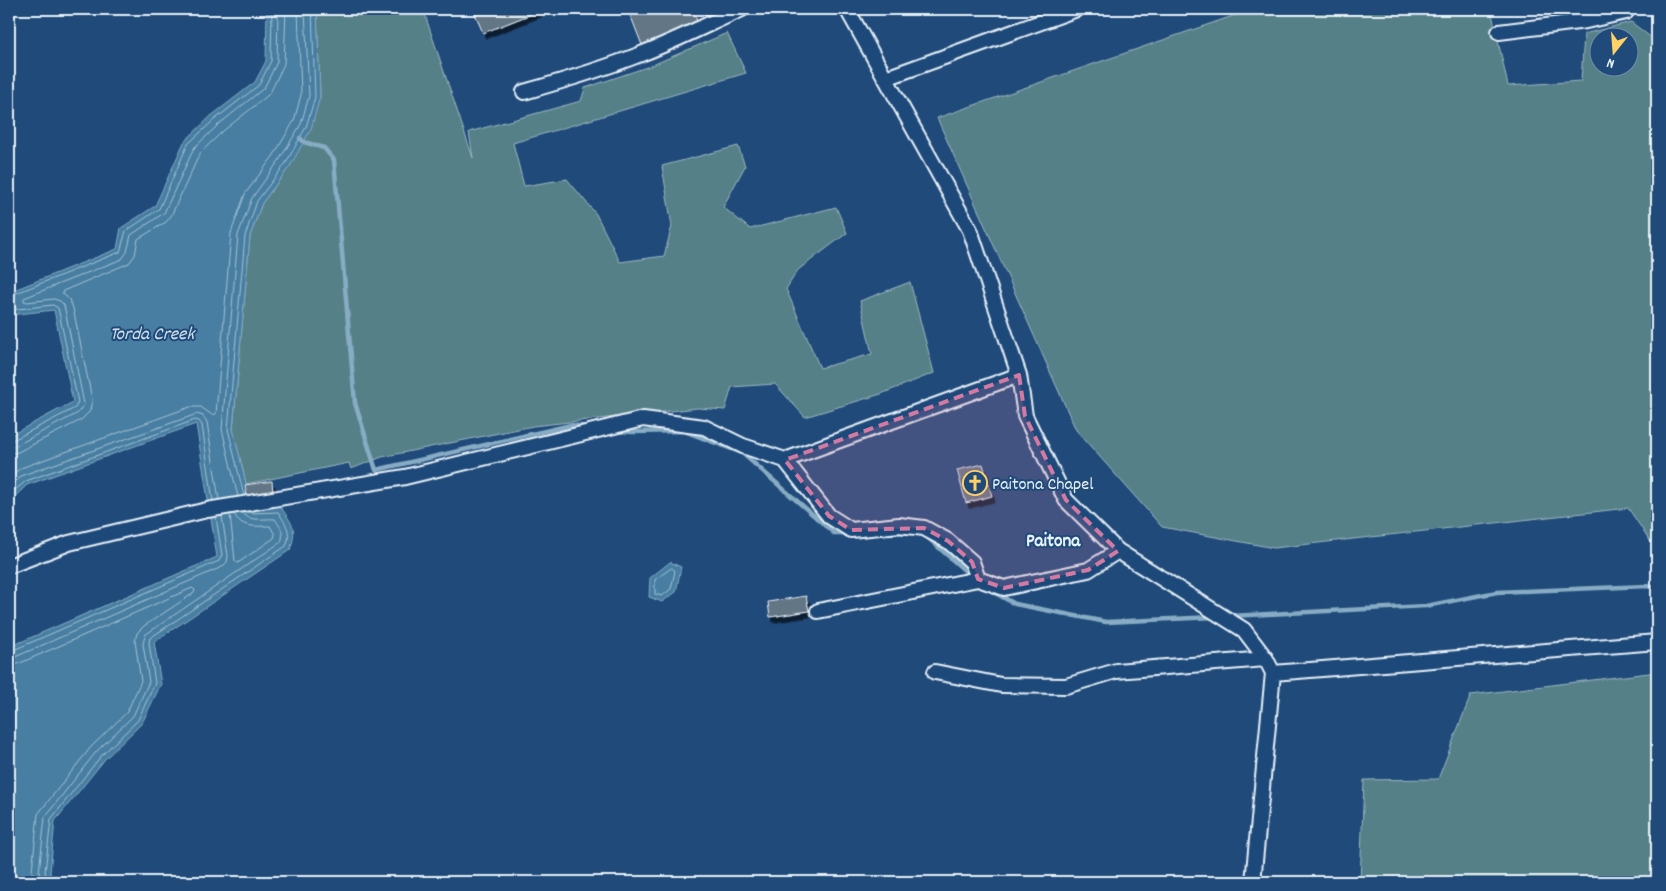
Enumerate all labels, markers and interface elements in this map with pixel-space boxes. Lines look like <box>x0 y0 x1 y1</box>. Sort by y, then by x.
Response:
north arrow <box>1588 28 1638 78</box>
text: N <box>1604 52 1617 73</box>
water label: Torda Creek <box>110 322 196 349</box>
church icon: Paitona Chapel <box>962 470 988 496</box>
place label: Paitona Chapel <box>992 473 1094 498</box>
district label: Paitona <box>1026 529 1081 556</box>

